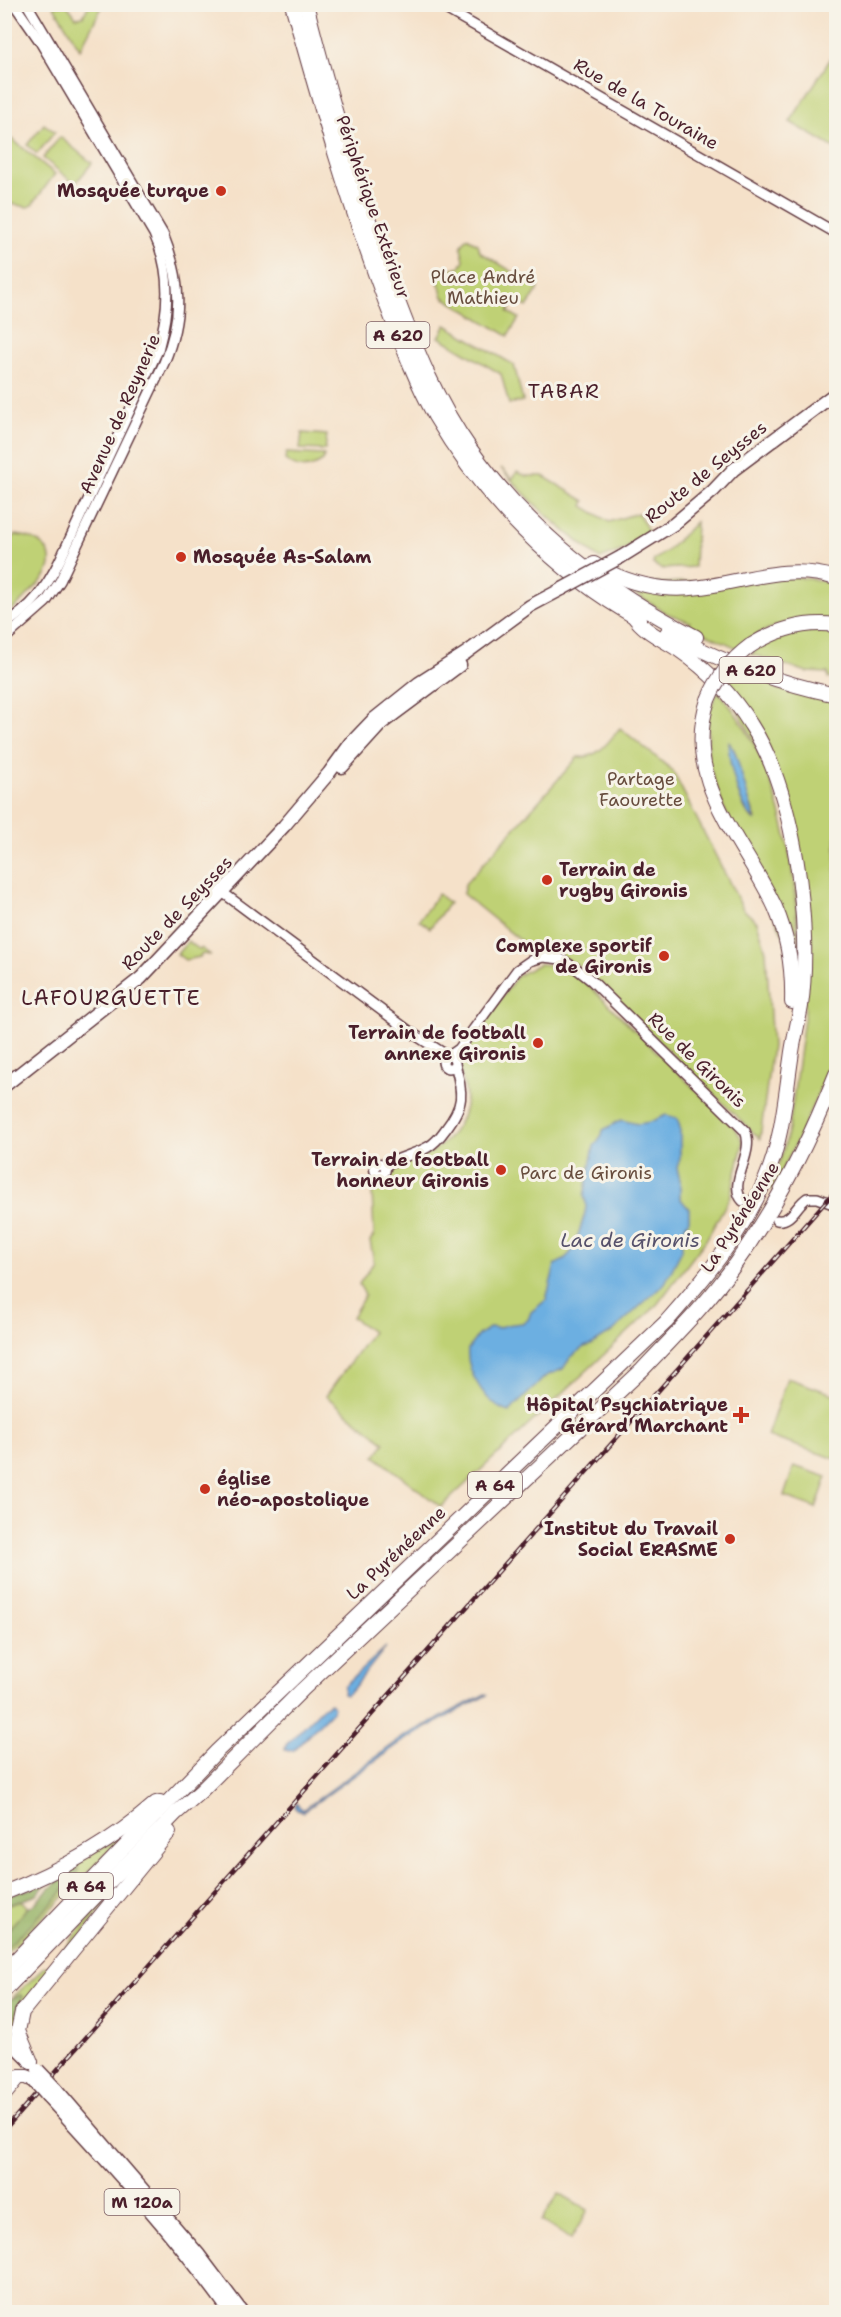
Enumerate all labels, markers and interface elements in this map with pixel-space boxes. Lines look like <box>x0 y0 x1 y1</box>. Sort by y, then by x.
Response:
street label: Rue de la Touraine <box>569 53 723 155</box>
street label: Périphérique Extérieur <box>330 112 416 302</box>
place label: Mosquée turque <box>57 179 209 203</box>
marker: Mosquée turque <box>214 184 228 198</box>
park label: Place André Mathieu <box>431 265 535 310</box>
road number: A 620 <box>366 322 430 348</box>
street label: Avenue de Reynerie <box>74 330 166 498</box>
district label: TABAR <box>528 378 600 404</box>
street label: Route de Seysses <box>640 415 772 529</box>
place label: Mosquée As-Salam <box>193 545 372 569</box>
marker: Mosquée As-Salam <box>174 550 188 564</box>
road number: A 620 <box>720 657 783 683</box>
park label: Partage Faourette <box>599 767 683 812</box>
street label: Route de Seysses <box>116 851 238 975</box>
place label: Terrain de rugby Gironis <box>559 858 688 903</box>
marker: Terrain de rugby Gironis <box>540 873 554 887</box>
place label: Complexe sportif de Gironis <box>496 934 653 979</box>
marker: Complexe sportif de Gironis <box>657 949 671 963</box>
district label: LAFOURGUETTE <box>21 984 201 1012</box>
street label: Rue de Gironis <box>643 1007 751 1113</box>
place label: Terrain de football annexe Gironis <box>348 1021 526 1066</box>
marker: Terrain de football annexe Gironis <box>531 1036 545 1050</box>
place label: Terrain de football honneur Gironis <box>311 1148 489 1193</box>
street label: La Pyrénéenne <box>695 1157 785 1277</box>
park label: Parc de Gironis <box>520 1161 652 1185</box>
marker: Terrain de football honneur Gironis <box>494 1163 508 1177</box>
water label: Lac de Gironis <box>560 1227 700 1253</box>
place label: Hôpital Psychiatrique Gérard Marchant <box>526 1393 728 1438</box>
marker: Hôpital Psychiatrique Gérard Marchant <box>732 1406 750 1424</box>
place label: église néo-apostolique <box>217 1467 370 1512</box>
road number: A 64 <box>468 1472 522 1498</box>
marker: église néo-apostolique <box>198 1482 212 1496</box>
street label: La Pyrénéenne <box>341 1501 451 1605</box>
place label: Institut du Travail Social ERASME <box>544 1517 718 1562</box>
marker: Institut du Travail Social ERASME <box>723 1532 737 1546</box>
road number: A 64 <box>59 1873 113 1899</box>
road number: M 120a <box>104 2189 180 2215</box>

